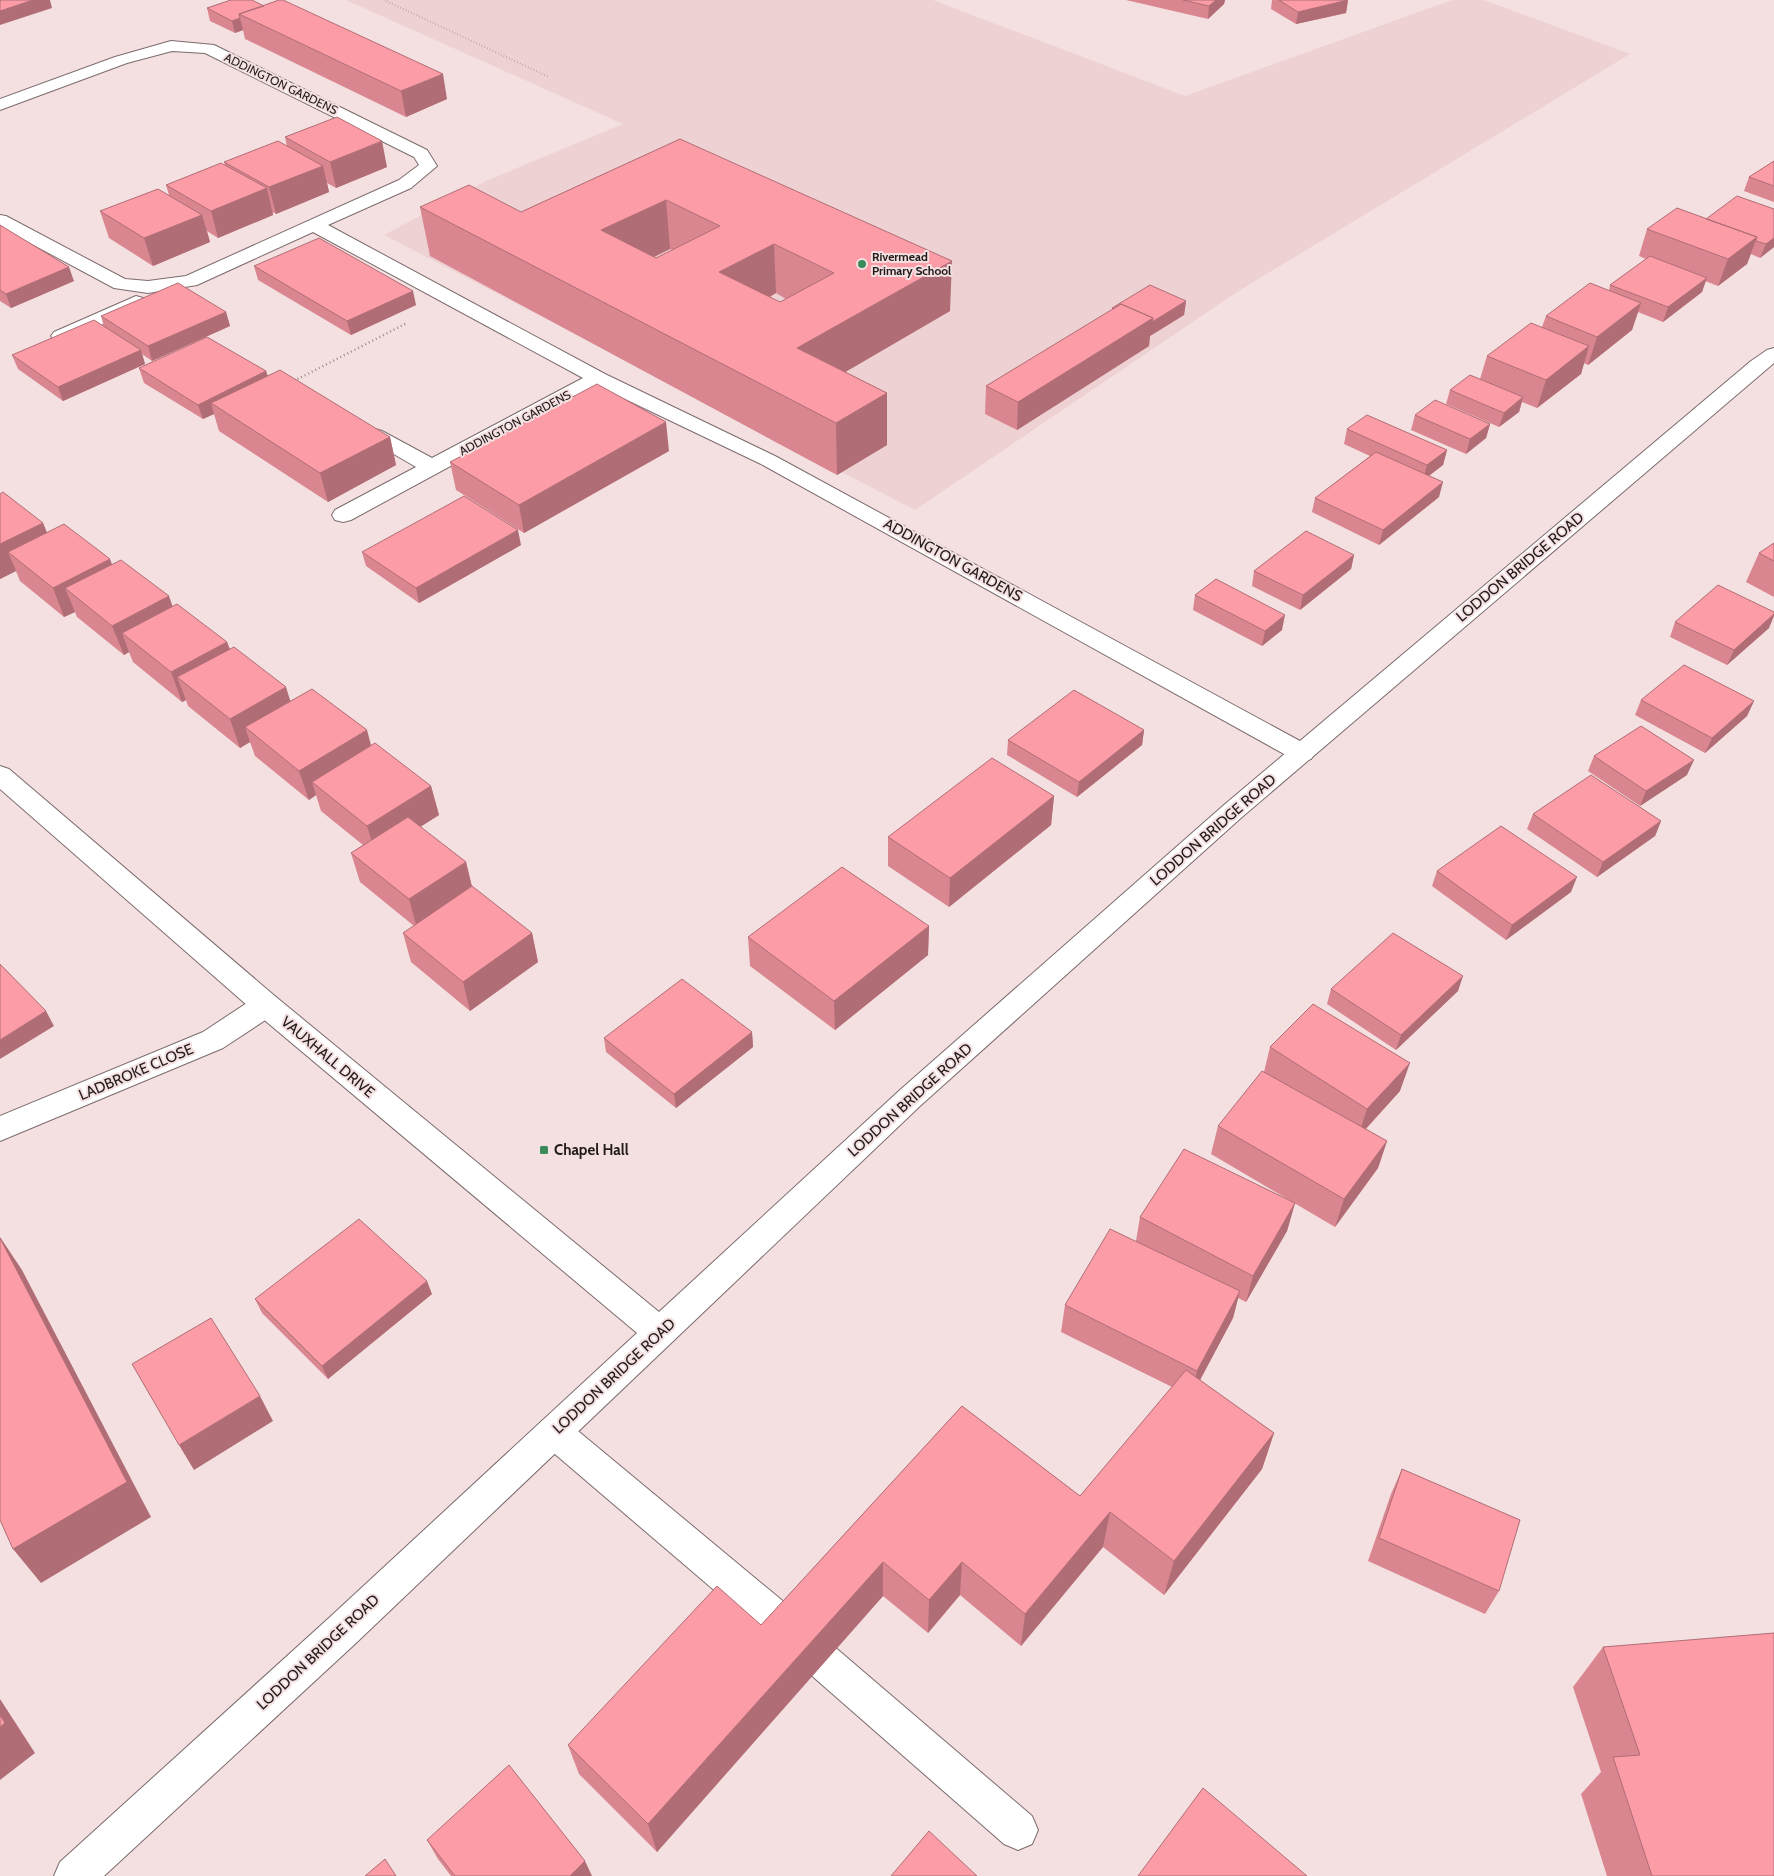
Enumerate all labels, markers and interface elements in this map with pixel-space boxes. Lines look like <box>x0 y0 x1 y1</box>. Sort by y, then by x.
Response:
street label: ADDINGTON GARDENS <box>222 50 340 118</box>
place label: Rivermead Primary School <box>872 249 951 278</box>
marker: Rivermead Primary School <box>856 258 868 270</box>
street label: ADDINGTON GARDENS <box>456 387 573 458</box>
street label: LODDON BRIDGE ROAD <box>1453 508 1588 626</box>
street label: ADDINGTON GARDENS <box>881 514 1026 606</box>
street label: LODDON BRIDGE ROAD <box>1146 770 1280 890</box>
street label: VAUXHALL DRIVE <box>278 1013 378 1101</box>
street label: LODDON BRIDGE ROAD <box>844 1039 976 1161</box>
street label: LADBROKE CLOSE <box>76 1040 196 1104</box>
place label: Chapel Hall <box>554 1141 629 1159</box>
marker: Chapel Hall <box>538 1144 550 1156</box>
street label: LODDON BRIDGE ROAD <box>549 1314 679 1438</box>
street label: LODDON BRIDGE ROAD <box>253 1590 383 1714</box>

